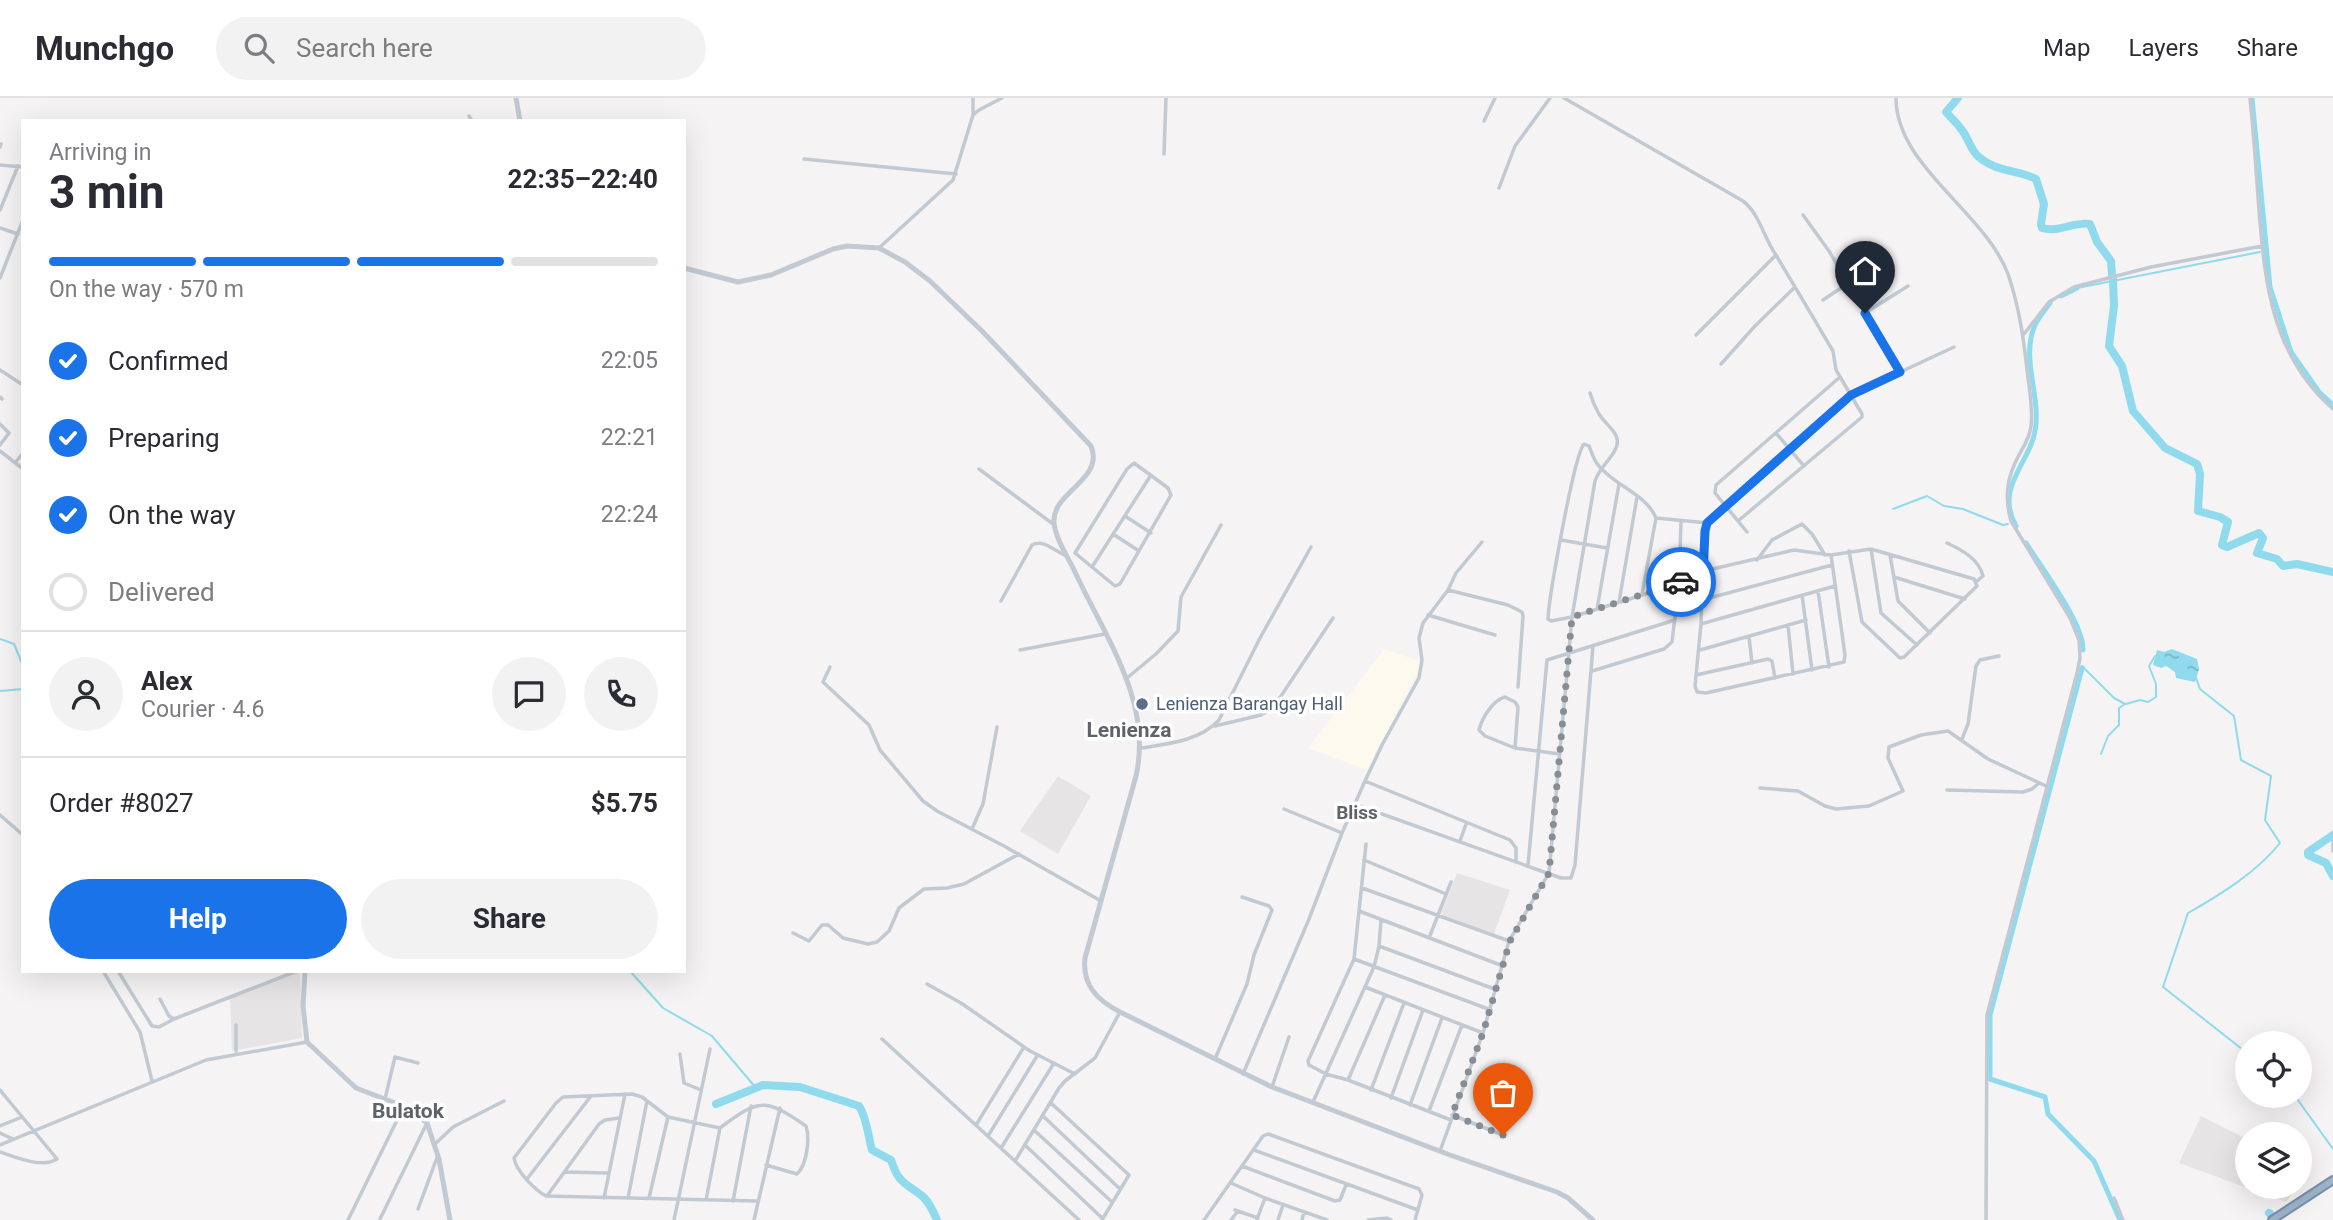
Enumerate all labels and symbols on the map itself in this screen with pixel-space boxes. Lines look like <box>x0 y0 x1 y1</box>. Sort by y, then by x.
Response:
pin <box>1835 241 1895 313</box>
courier <box>1646 547 1716 617</box>
place label: Lenienza Barangay Hall <box>1156 693 1343 714</box>
marker: Lenienza Barangay Hall <box>1134 696 1150 712</box>
district label: Lenienza <box>1086 718 1172 742</box>
district label: Bliss <box>1336 801 1378 824</box>
pin <box>1473 1063 1533 1135</box>
district label: Bulatok <box>372 1099 445 1123</box>

